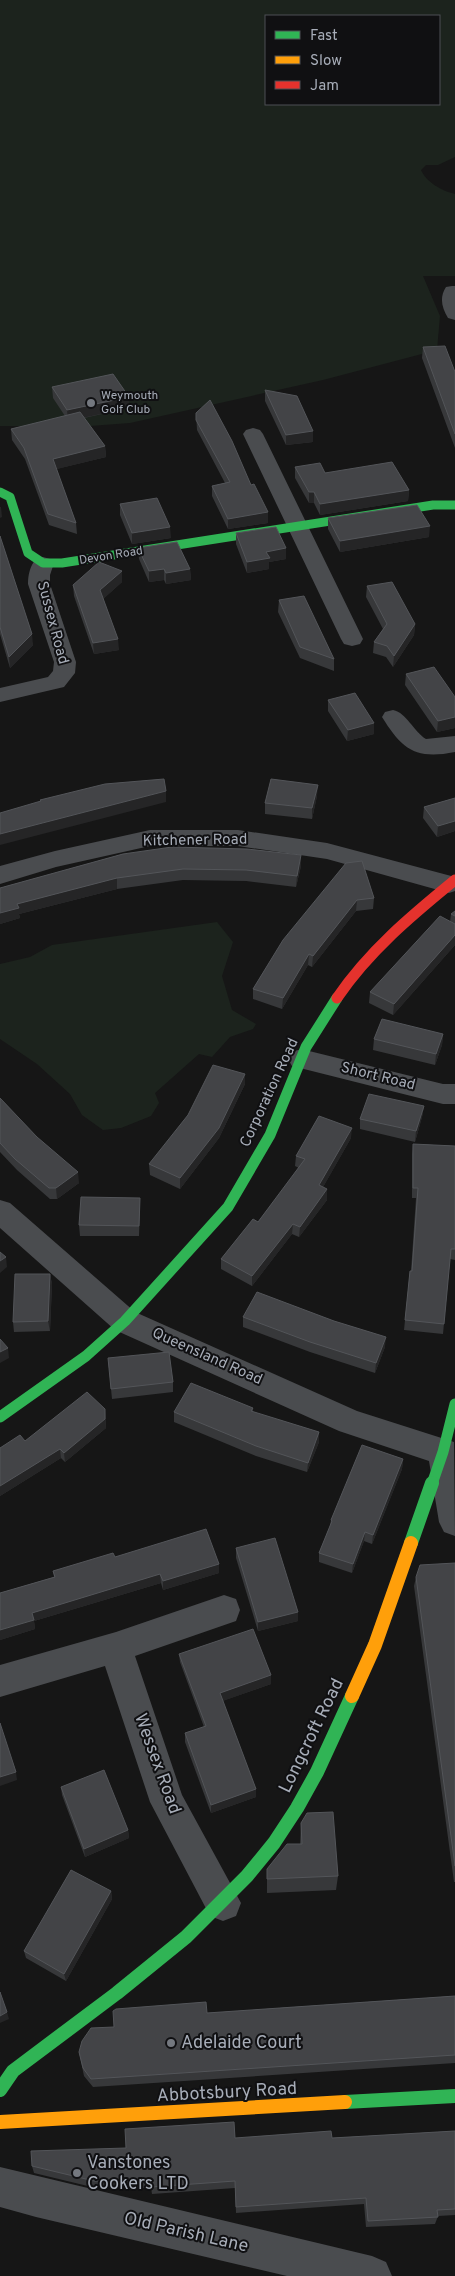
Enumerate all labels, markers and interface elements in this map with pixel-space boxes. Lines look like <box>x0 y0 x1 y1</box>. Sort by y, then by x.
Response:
legend <box>265 15 440 105</box>
text: Fast <box>310 27 338 46</box>
text: Slow <box>310 52 342 71</box>
text: Jam <box>310 77 339 96</box>
place label: Weymouth Golf Club <box>101 388 158 418</box>
marker: Weymouth Golf Club <box>85 397 97 409</box>
street label: Devon Road <box>78 543 144 569</box>
street label: Sussex Road <box>32 579 72 667</box>
street label: Kitchener Road <box>143 831 247 851</box>
street label: Corporation Road <box>236 1035 304 1151</box>
street label: Short Road <box>339 1059 417 1095</box>
street label: Queensland Road <box>149 1324 265 1390</box>
street label: Longcroft Road <box>274 1675 350 1797</box>
street label: Wessex Road <box>128 1711 186 1817</box>
place label: Adelaide Court <box>181 2032 302 2055</box>
marker: Adelaide Court <box>165 2037 177 2049</box>
street label: Abbotsbury Road <box>156 2078 298 2108</box>
place label: Vanstones Cookers LTD <box>87 2152 189 2196</box>
marker: Vanstones Cookers LTD <box>71 2167 83 2179</box>
street label: Old Parish Lane <box>122 2208 250 2258</box>

